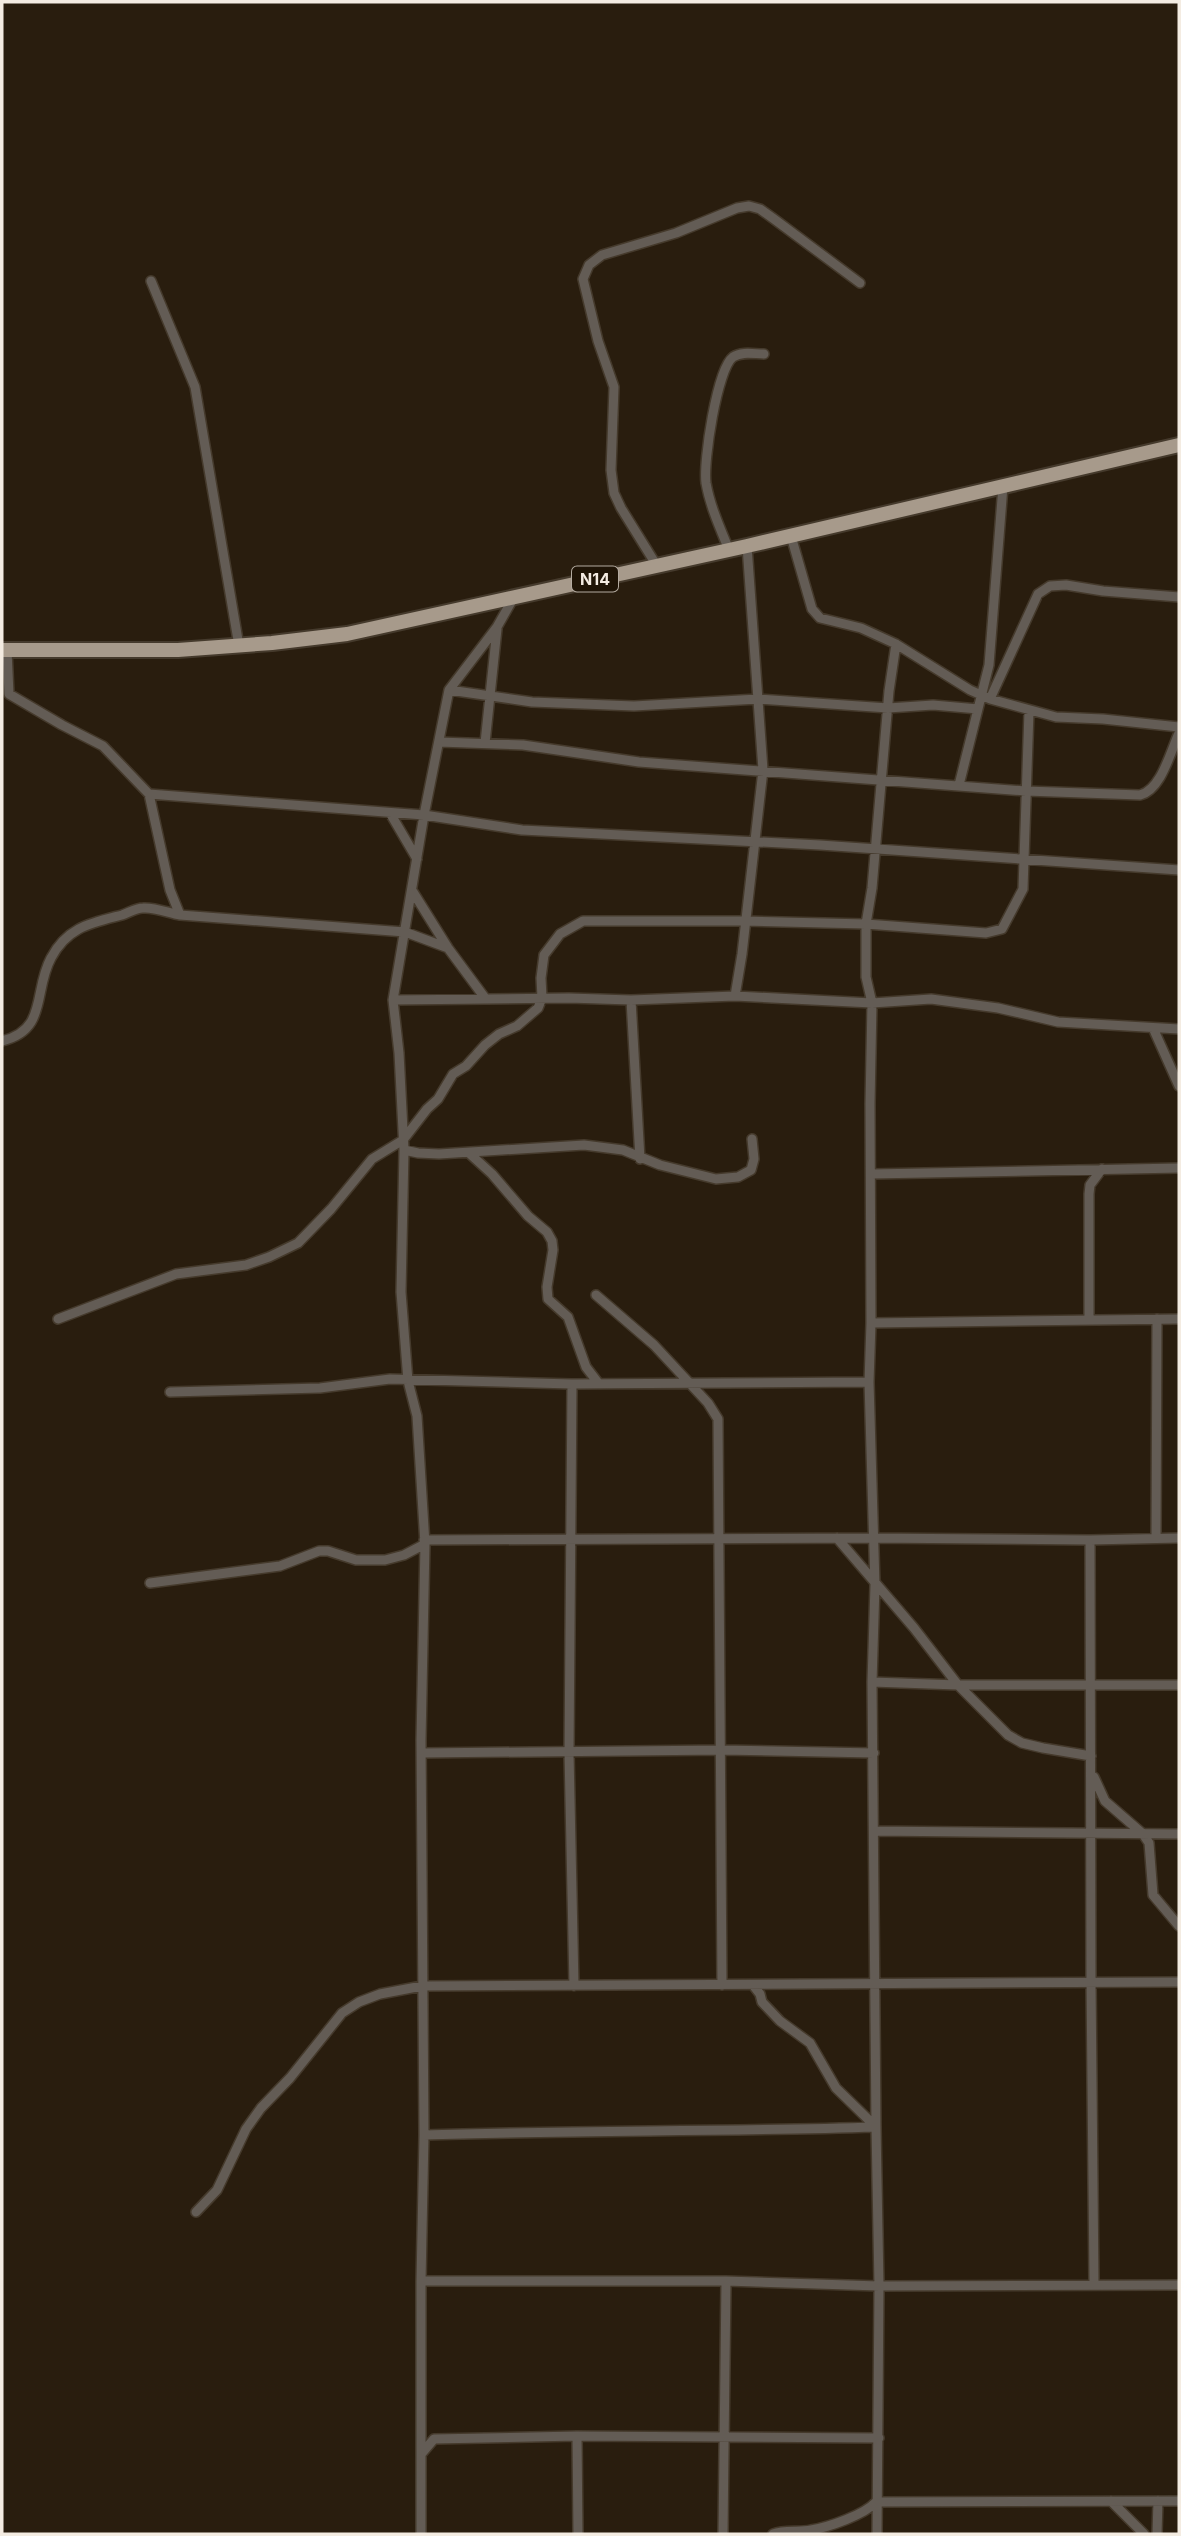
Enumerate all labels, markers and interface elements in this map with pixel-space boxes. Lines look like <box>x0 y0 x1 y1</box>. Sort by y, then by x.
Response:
road number: N14 <box>572 566 618 592</box>

